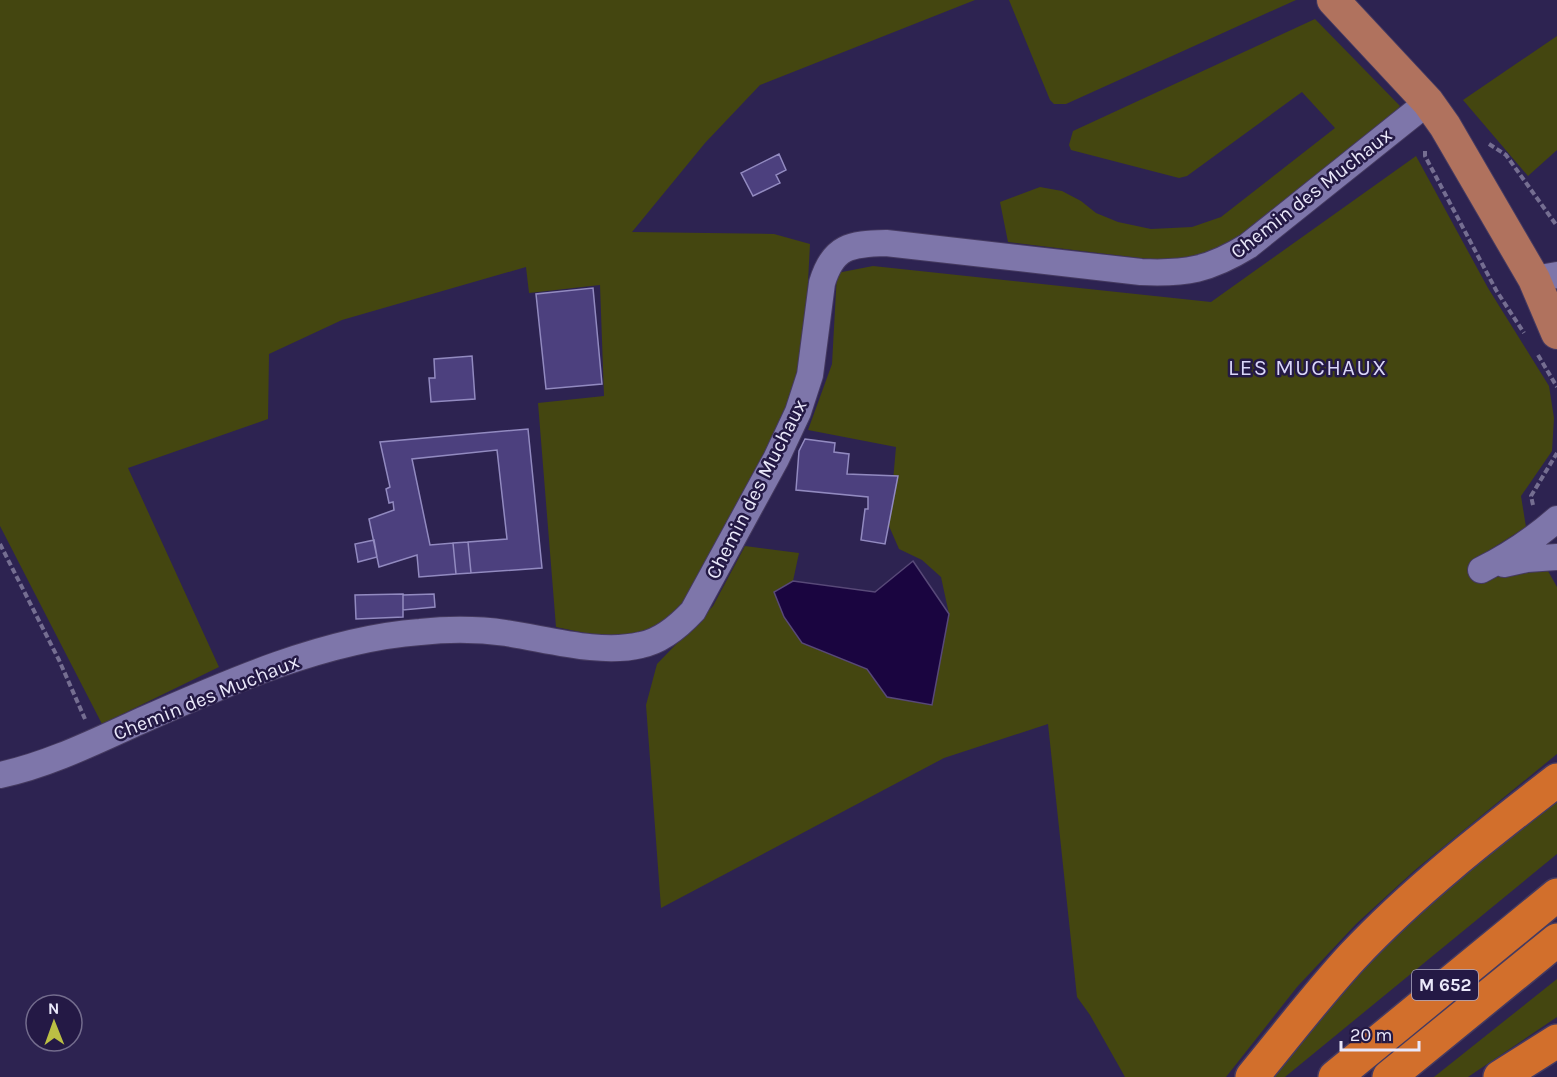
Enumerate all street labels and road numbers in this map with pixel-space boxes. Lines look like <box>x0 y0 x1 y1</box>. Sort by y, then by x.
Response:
street label: Chemin des Muchaux <box>1226 123 1397 263</box>
street label: Chemin des Muchaux <box>701 396 812 583</box>
street label: Chemin des Muchaux <box>110 650 302 745</box>
road number: M 652 <box>1412 970 1478 1000</box>

